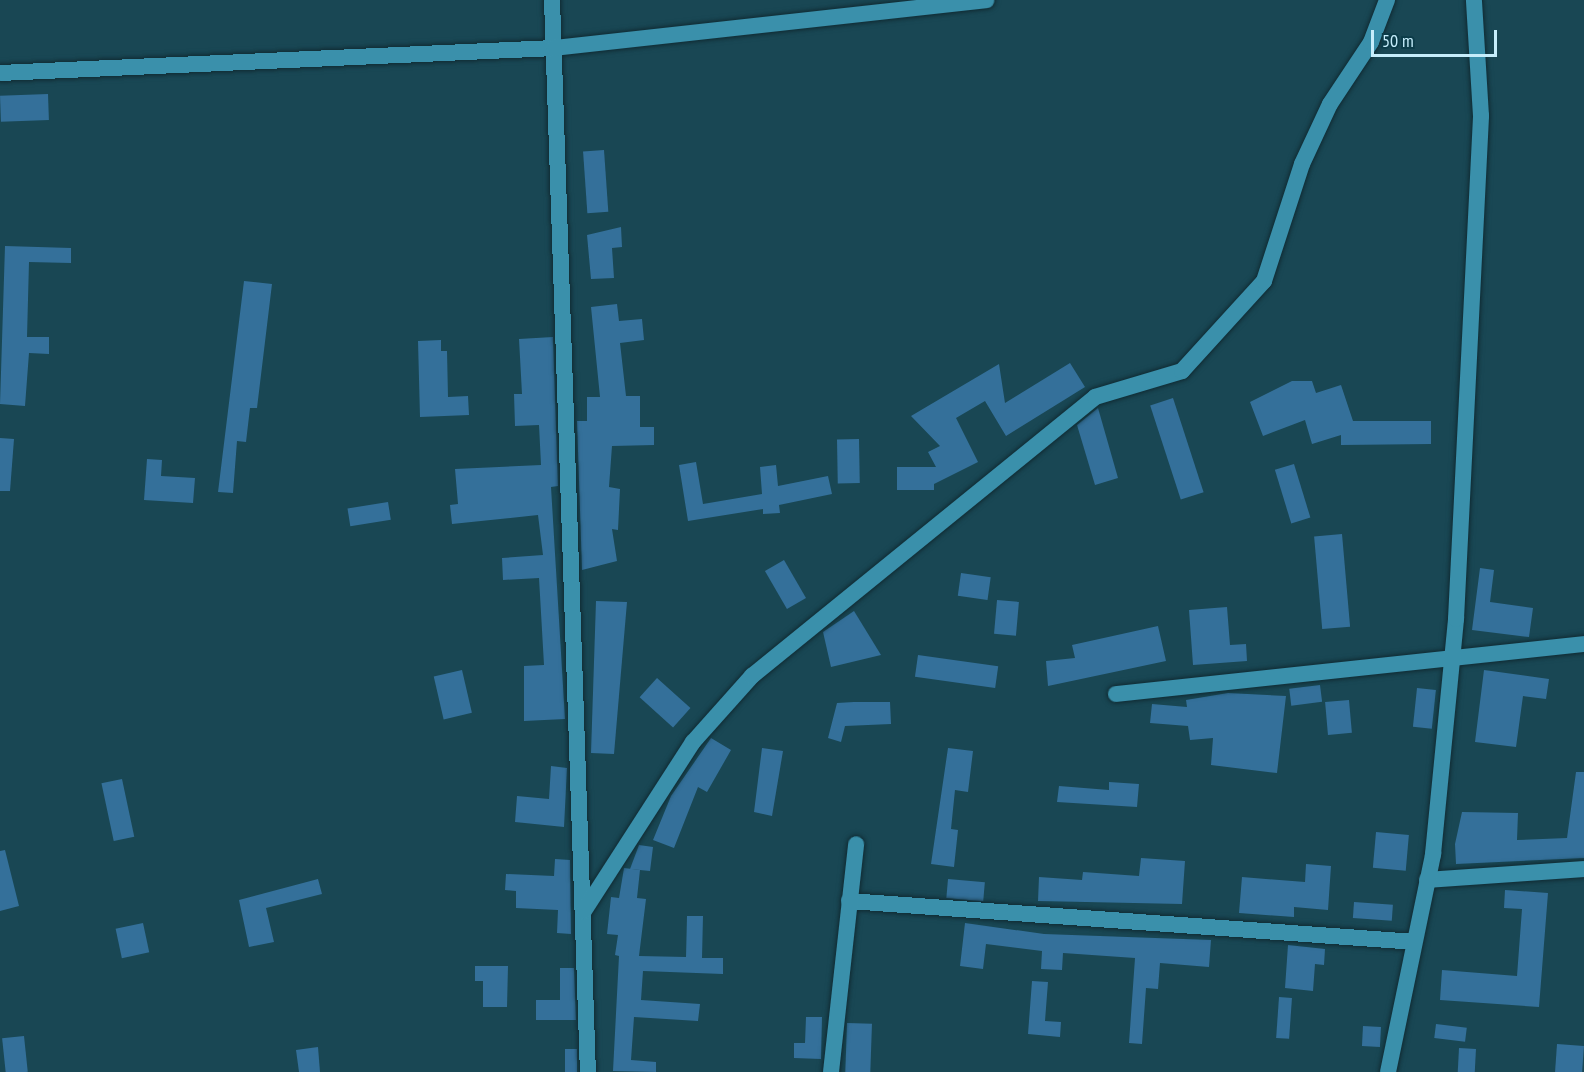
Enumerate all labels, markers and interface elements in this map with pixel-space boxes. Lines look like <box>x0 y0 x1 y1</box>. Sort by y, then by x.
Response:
scale bar <box>1374 18 1500 56</box>
text: 50 m <box>1382 29 1414 52</box>

